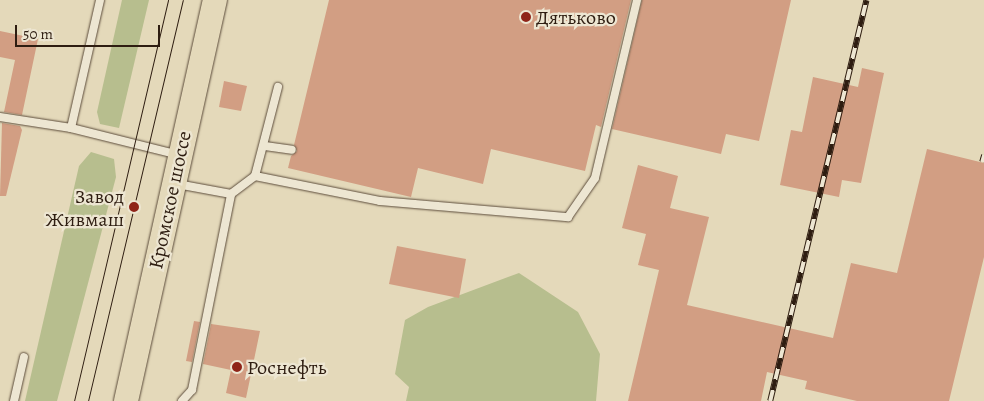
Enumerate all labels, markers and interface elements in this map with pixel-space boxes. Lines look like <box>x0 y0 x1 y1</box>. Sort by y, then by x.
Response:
place label: Дятьково <box>536 5 616 29</box>
marker: Дятьково <box>520 11 532 23</box>
scale bar <box>18 15 162 47</box>
text: 50 m <box>23 24 53 44</box>
street label: Кромское шоссе <box>144 129 196 271</box>
place label: Завод Живмаш <box>46 184 124 231</box>
marker: Завод Живмаш <box>128 201 140 213</box>
place label: Роснефть <box>247 355 326 379</box>
marker: Роснефть <box>231 361 243 373</box>

